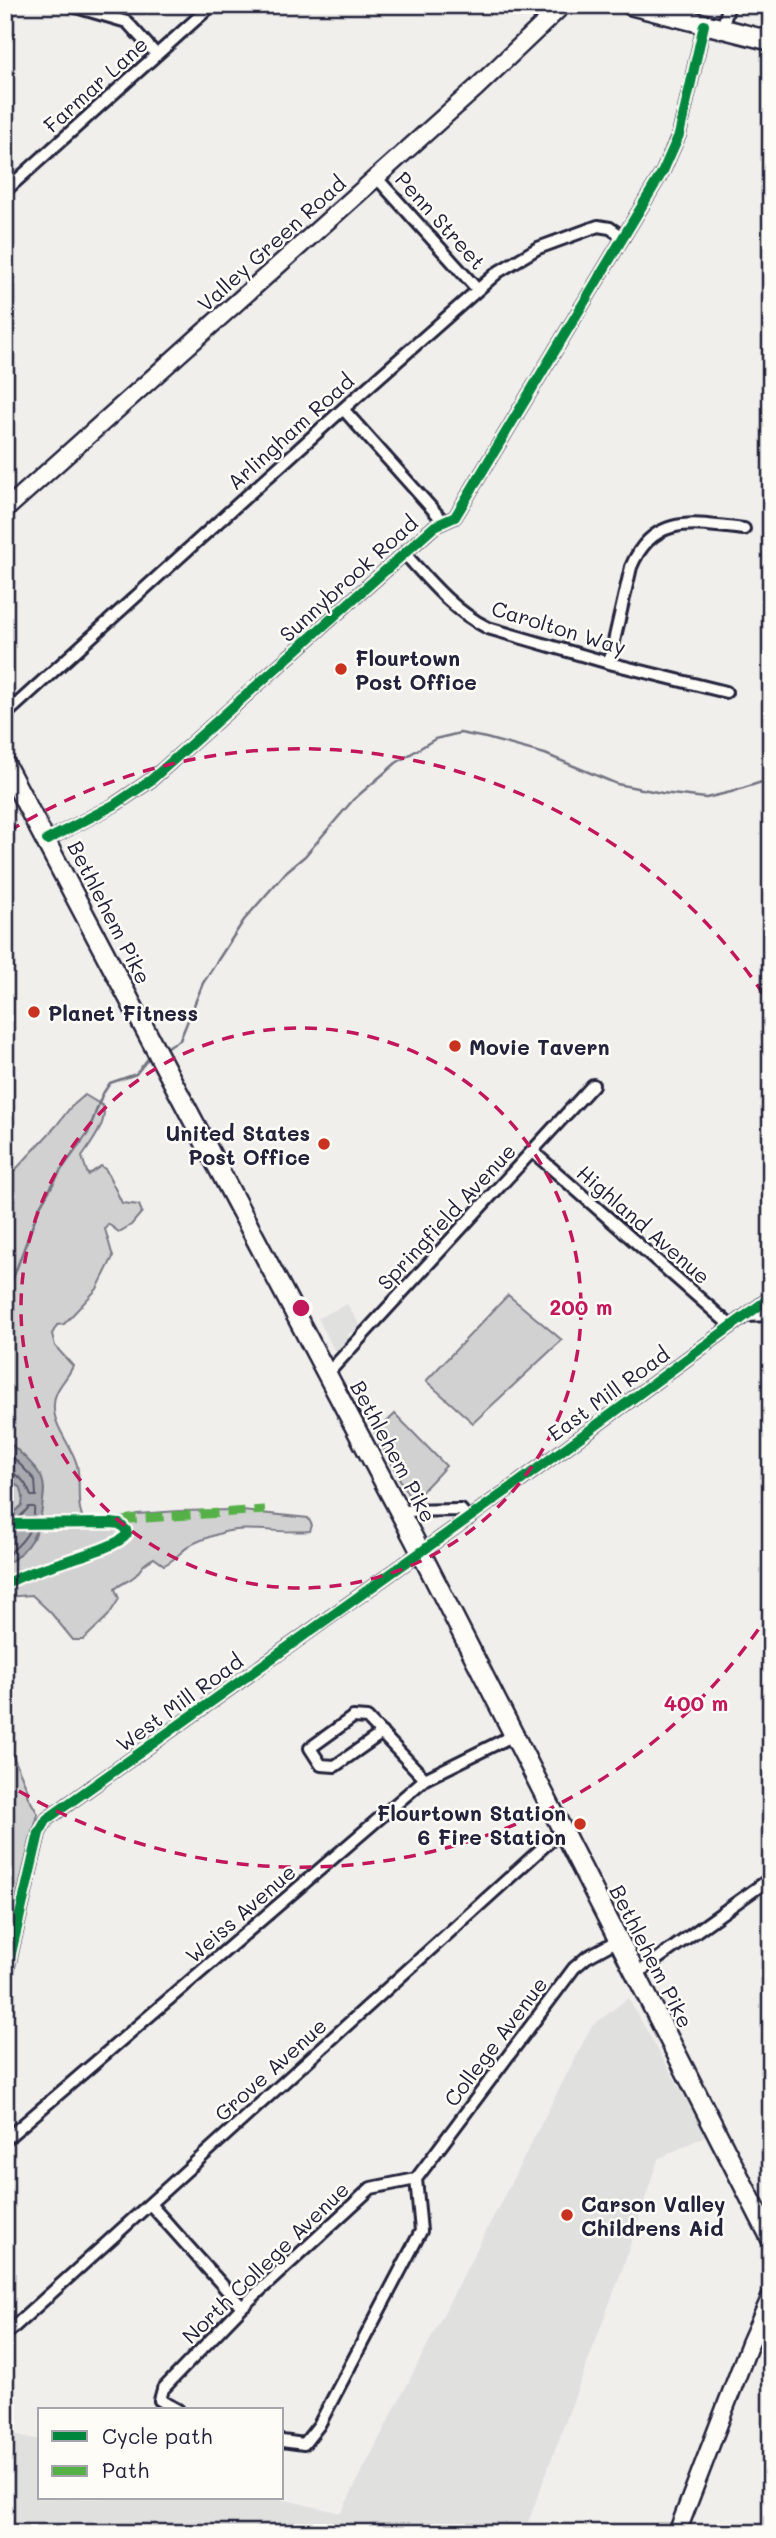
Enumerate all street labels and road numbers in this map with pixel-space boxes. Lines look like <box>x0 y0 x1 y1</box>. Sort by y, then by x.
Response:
street label: Farmar Lane <box>37 30 153 138</box>
street label: Penn Street <box>390 165 492 275</box>
street label: Valley Green Road <box>191 169 351 317</box>
street label: Arlingham Road <box>221 367 359 495</box>
street label: Sunnybrook Road <box>273 509 423 647</box>
street label: Carolton Way <box>489 594 629 660</box>
street label: Bethlehem Pike <box>62 836 158 988</box>
street label: Springfield Avenue <box>371 1137 521 1295</box>
street label: Highland Avenue <box>572 1159 716 1289</box>
street label: East Mill Road <box>542 1340 674 1446</box>
street label: Bethlehem Pike <box>345 1375 443 1527</box>
street label: West Mill Road <box>110 1647 248 1757</box>
street label: Weiss Avenue <box>179 1858 301 1968</box>
street label: Bethlehem Pike <box>604 1880 700 2032</box>
street label: College Avenue <box>437 1971 553 2111</box>
street label: Grove Avenue <box>208 2011 332 2127</box>
street label: North College Avenue <box>176 2175 354 2349</box>

